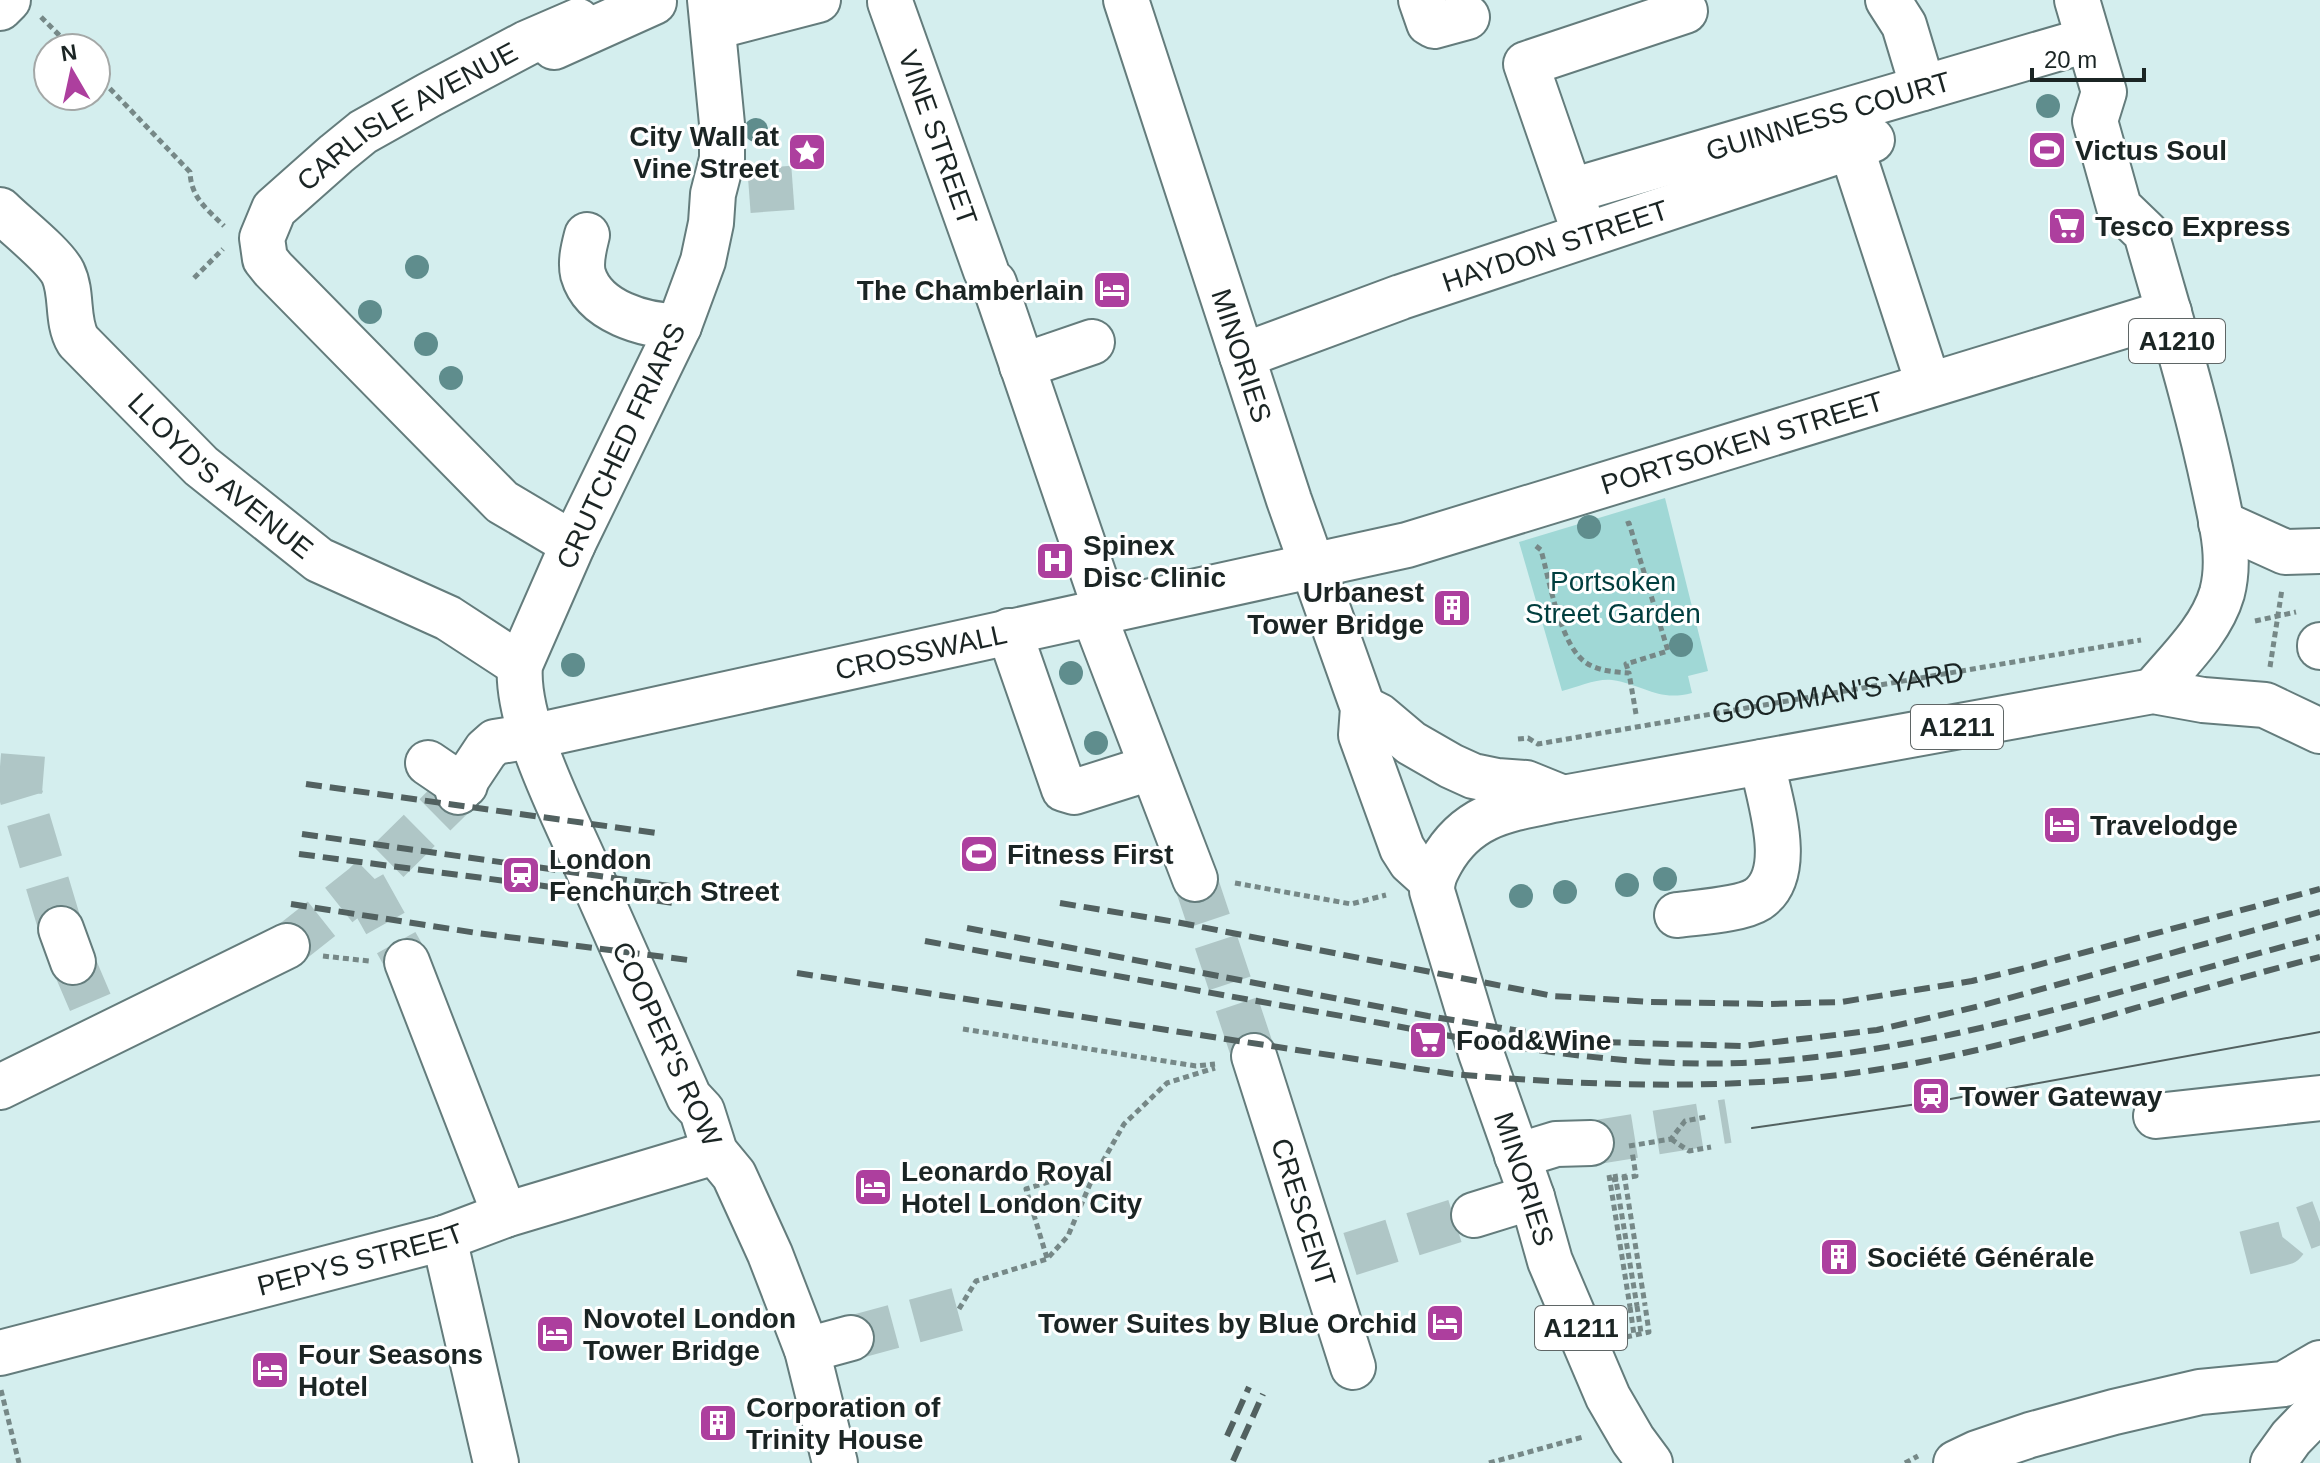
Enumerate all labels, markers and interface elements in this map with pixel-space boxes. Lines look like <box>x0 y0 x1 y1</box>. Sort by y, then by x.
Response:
north arrow <box>32 32 112 112</box>
scale bar <box>2032 32 2144 82</box>
street label: CARLISLE AVENUE <box>291 36 522 197</box>
text: N <box>59 39 79 66</box>
street label: VINE STREET <box>893 46 984 229</box>
text: 20 m <box>2044 46 2097 73</box>
street label: GUINNESS COURT <box>1702 65 1954 166</box>
place label: City Wall at Vine Street <box>629 121 779 184</box>
sports icon: Victus Soul <box>2026 129 2068 171</box>
place icon: City Wall at Vine Street <box>786 131 828 173</box>
place label: Victus Soul <box>2075 135 2227 166</box>
street label: HAYDON STREET <box>1438 194 1672 298</box>
supermarket icon: Tesco Express <box>2046 205 2088 247</box>
place label: Tesco Express <box>2095 211 2291 242</box>
hotel icon: The Chamberlain <box>1091 269 1133 311</box>
place label: The Chamberlain <box>857 275 1084 306</box>
street label: MINORIES <box>1206 285 1278 426</box>
street label: CRUTCHED FRIARS <box>550 318 692 574</box>
road number: A1210 <box>2129 319 2225 363</box>
street label: PORTSOKEN STREET <box>1597 385 1887 500</box>
street label: LLOYD'S AVENUE <box>122 386 319 565</box>
place label: Spinex Disc Clinic <box>1083 530 1226 593</box>
hospital icon: Spinex Disc Clinic <box>1034 540 1076 582</box>
park label: Portsoken Street Garden <box>1525 566 1701 629</box>
place label: Urbanest Tower Bridge <box>1247 577 1424 640</box>
building icon: Urbanest Tower Bridge <box>1431 587 1473 629</box>
street label: CROSSWALL <box>832 618 1010 685</box>
street label: GOODMAN'S YARD <box>1710 655 1966 729</box>
road number: A1211 <box>1911 705 2003 749</box>
hotel icon: Travelodge <box>2041 804 2083 846</box>
place label: Travelodge <box>2090 810 2238 841</box>
sports icon: Fitness First <box>958 833 1000 875</box>
place label: Fitness First <box>1007 839 1173 870</box>
place label: London Fenchurch Street <box>549 844 779 907</box>
station icon: London Fenchurch Street <box>500 854 542 896</box>
street label: COOPER'S ROW <box>606 937 728 1151</box>
supermarket icon: Food&Wine <box>1407 1019 1449 1061</box>
place label: Food&Wine <box>1456 1025 1611 1056</box>
station icon: Tower Gateway <box>1910 1075 1952 1117</box>
place label: Tower Gateway <box>1959 1081 2163 1112</box>
street label: MINORIES <box>1488 1108 1560 1250</box>
street label: CRESCENT <box>1266 1134 1342 1290</box>
place label: Leonardo Royal Hotel London City <box>901 1156 1143 1219</box>
hotel icon: Leonardo Royal Hotel London City <box>852 1166 894 1208</box>
street label: PEPYS STREET <box>254 1217 467 1301</box>
building icon: Société Générale <box>1818 1236 1860 1278</box>
place label: Société Générale <box>1867 1242 2094 1273</box>
hotel icon: Tower Suites by Blue Orchid <box>1424 1302 1466 1344</box>
place label: Novotel London Tower Bridge <box>583 1303 796 1366</box>
road number: A1211 <box>1535 1306 1627 1350</box>
place label: Tower Suites by Blue Orchid <box>1038 1308 1417 1339</box>
hotel icon: Novotel London Tower Bridge <box>534 1313 576 1355</box>
place label: Four Seasons Hotel <box>298 1339 483 1402</box>
hotel icon: Four Seasons Hotel <box>249 1349 291 1391</box>
place label: Corporation of Trinity House <box>746 1392 941 1455</box>
building icon: Corporation of Trinity House <box>697 1402 739 1444</box>

